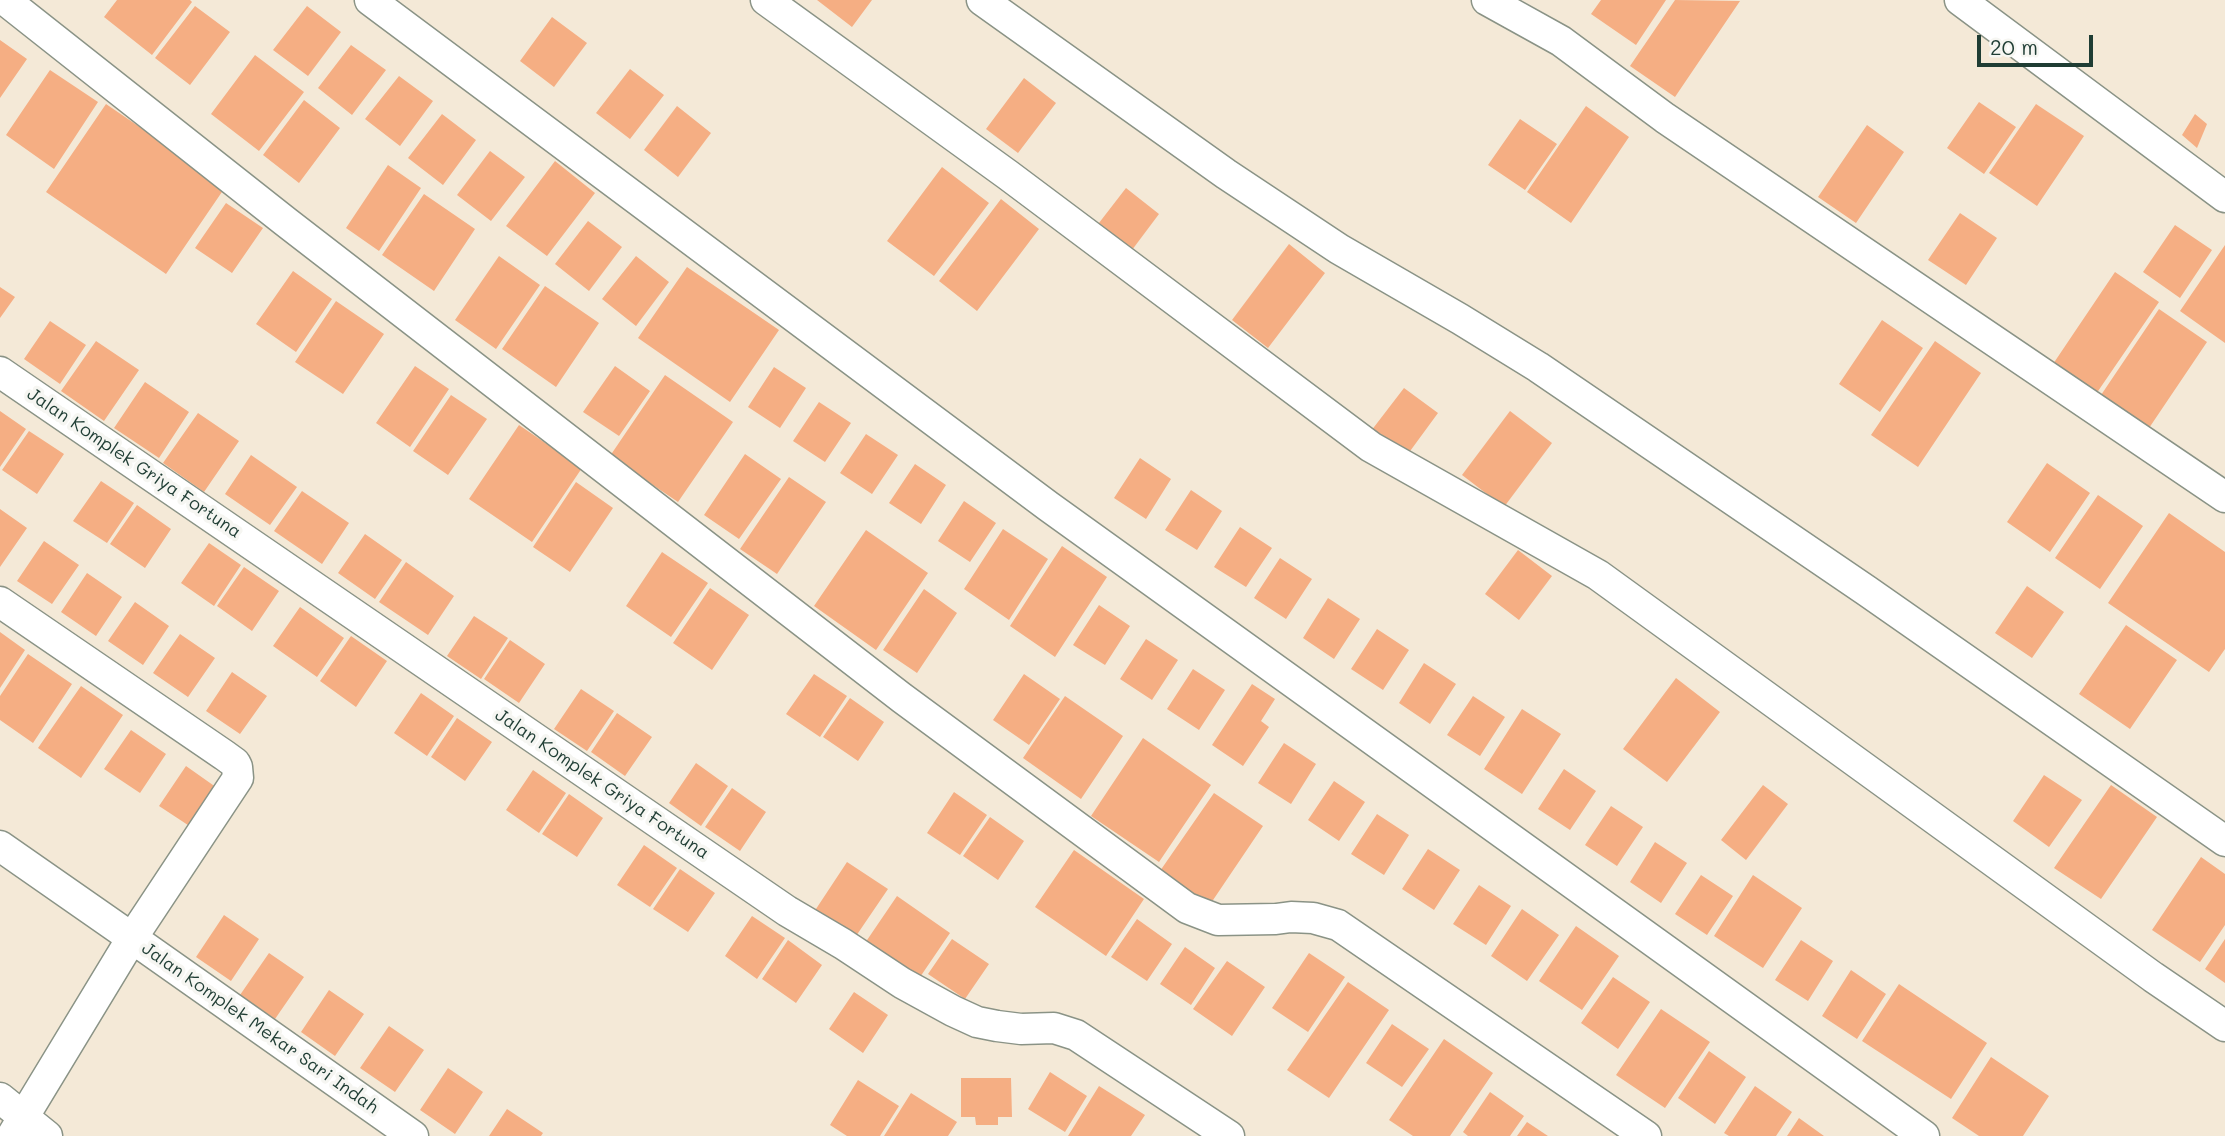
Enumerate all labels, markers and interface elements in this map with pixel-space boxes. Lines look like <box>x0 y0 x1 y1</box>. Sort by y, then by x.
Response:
scale bar <box>1980 21 2096 65</box>
text: 20 m <box>1990 33 2038 60</box>
street label: Jalan Komplek Griya Fortuna <box>23 383 245 543</box>
street label: Jalan Komplek Griya Fortuna <box>491 704 713 864</box>
street label: Jalan Komplek Mekar Sari Indah <box>138 938 382 1118</box>

